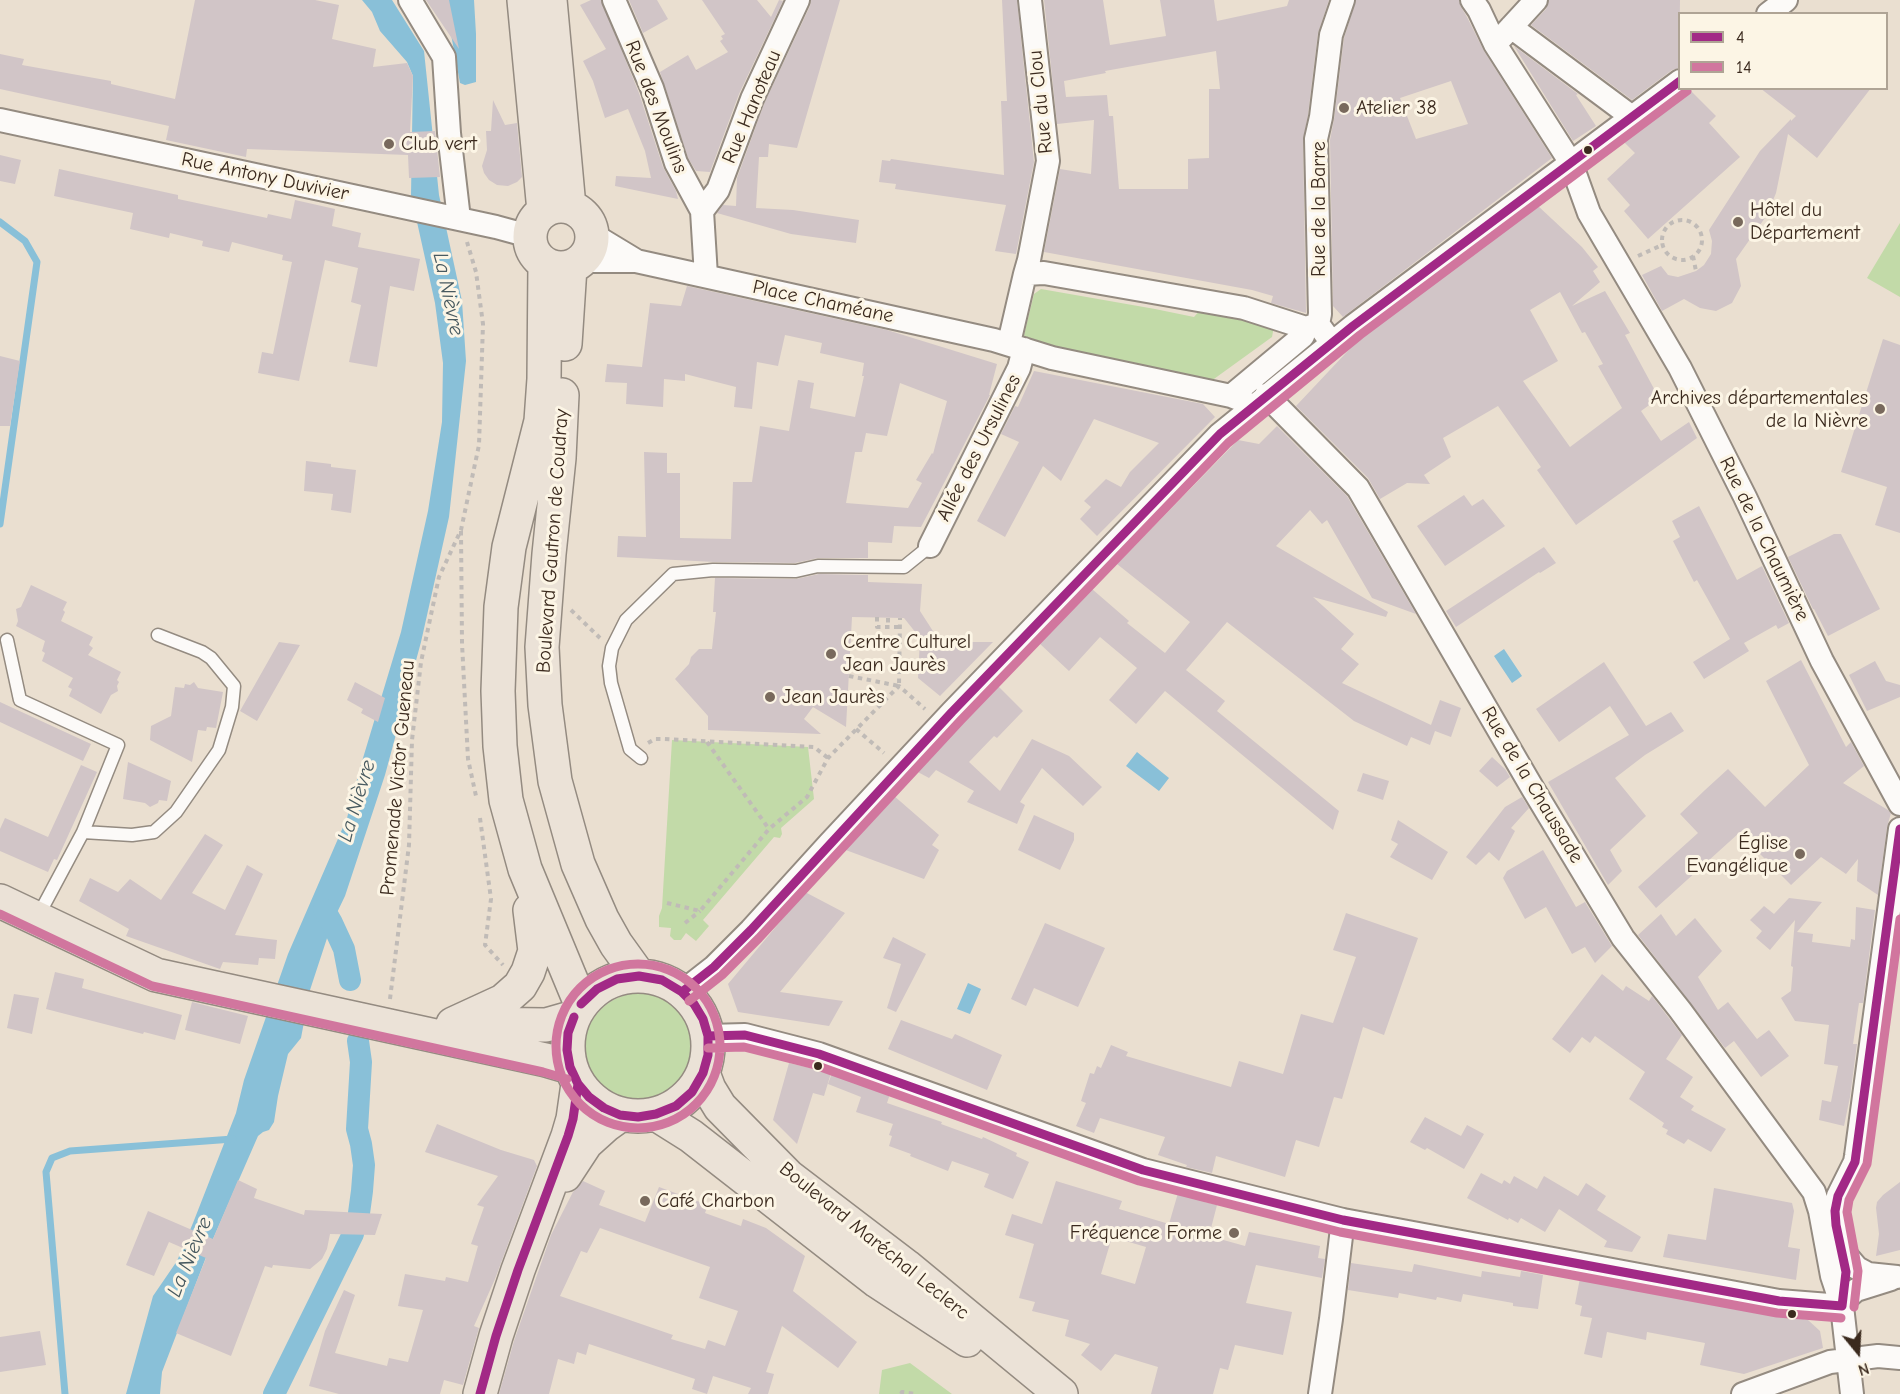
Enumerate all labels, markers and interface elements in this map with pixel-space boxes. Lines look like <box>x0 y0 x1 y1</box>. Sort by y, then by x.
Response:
legend <box>1678 12 1888 90</box>
text: 4 <box>1736 27 1745 48</box>
street label: Rue des Moulins <box>620 37 692 177</box>
street label: Rue Hanoteau <box>717 47 787 167</box>
street label: Rue du Clou <box>1024 49 1058 155</box>
text: 14 <box>1736 57 1752 78</box>
place label: Atelier 38 <box>1356 96 1437 120</box>
marker: Atelier 38 <box>1337 101 1351 115</box>
place label: Club vert <box>401 132 477 156</box>
marker: Club vert <box>382 137 396 151</box>
street label: Rue de la Barre <box>1307 141 1331 277</box>
unlabelled marker <box>1582 144 1594 156</box>
street label: Rue Antony Duvivier <box>179 148 351 206</box>
place label: Hôtel du Département <box>1750 198 1860 245</box>
marker: Hôtel du Département <box>1731 215 1745 229</box>
water label: La Nièvre <box>427 250 469 338</box>
street label: Place Chaméane <box>750 275 896 329</box>
street label: Allée des Ursulines <box>932 371 1026 525</box>
place label: Archives départementales de la Nièvre <box>1651 386 1868 433</box>
marker: Archives départementales de la Nièvre <box>1873 402 1887 416</box>
street label: Boulevard Gautron de Coudray <box>532 408 574 674</box>
street label: Rue de la Chaumière <box>1714 453 1814 625</box>
place label: Centre Culturel Jean Jaurès <box>843 630 971 677</box>
marker: Centre Culturel Jean Jaurès <box>824 647 838 661</box>
street label: Promenade Victor Gueneau <box>376 659 420 897</box>
place label: Jean Jaurès <box>782 685 885 709</box>
marker: Jean Jaurès <box>763 690 777 704</box>
street label: Rue de la Chaussade <box>1476 702 1588 868</box>
water label: La Nièvre <box>333 757 381 845</box>
place label: Église Evangélique <box>1687 831 1788 878</box>
marker: Église Evangélique <box>1793 847 1807 861</box>
unlabelled marker <box>812 1060 824 1072</box>
street label: Boulevard Maréchal Leclerc <box>774 1157 974 1325</box>
place label: Café Charbon <box>657 1189 775 1213</box>
marker: Café Charbon <box>638 1194 652 1208</box>
water label: La Nièvre <box>162 1213 218 1301</box>
place label: Fréquence Forme <box>1070 1221 1222 1245</box>
marker: Fréquence Forme <box>1227 1226 1241 1240</box>
unlabelled marker <box>1786 1308 1798 1320</box>
north arrow <box>1828 1322 1888 1382</box>
text: N <box>1856 1359 1871 1379</box>

